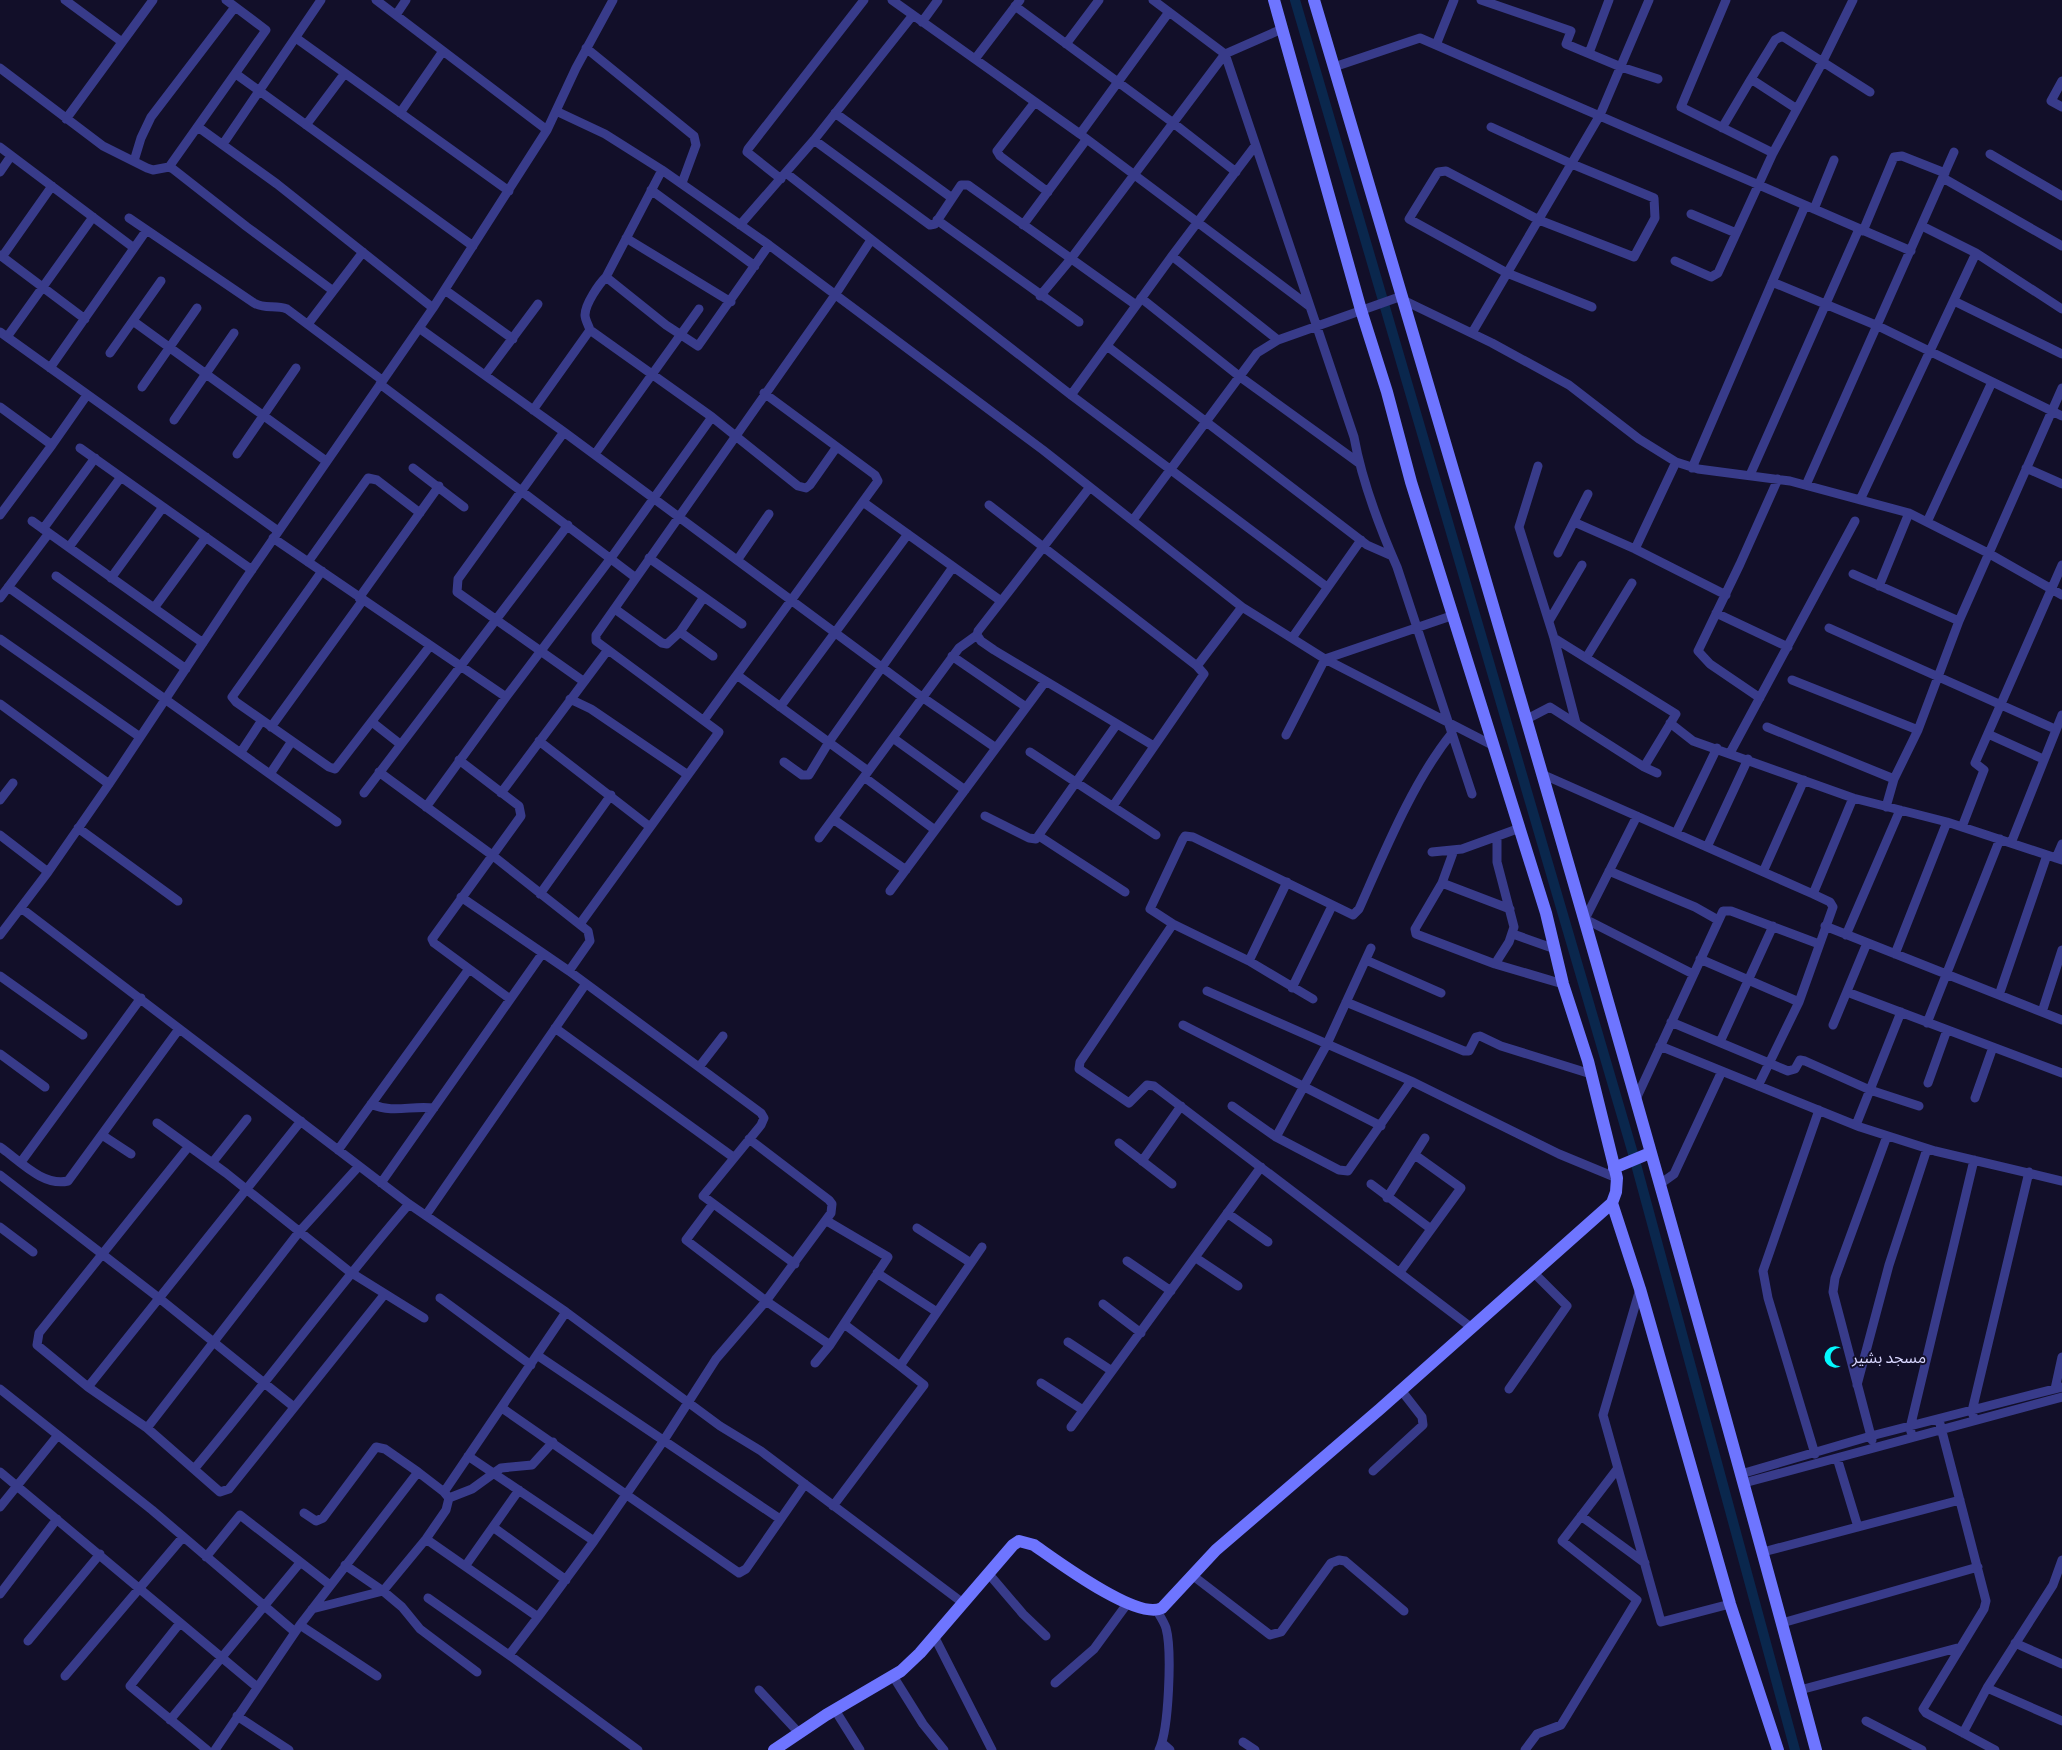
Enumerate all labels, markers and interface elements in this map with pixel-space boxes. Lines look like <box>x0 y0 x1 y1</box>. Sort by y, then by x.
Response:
mosque icon: مسجد بشیر <box>1822 1344 1848 1370</box>
place label: مسجد بشیر <box>1851 1346 1926 1368</box>

